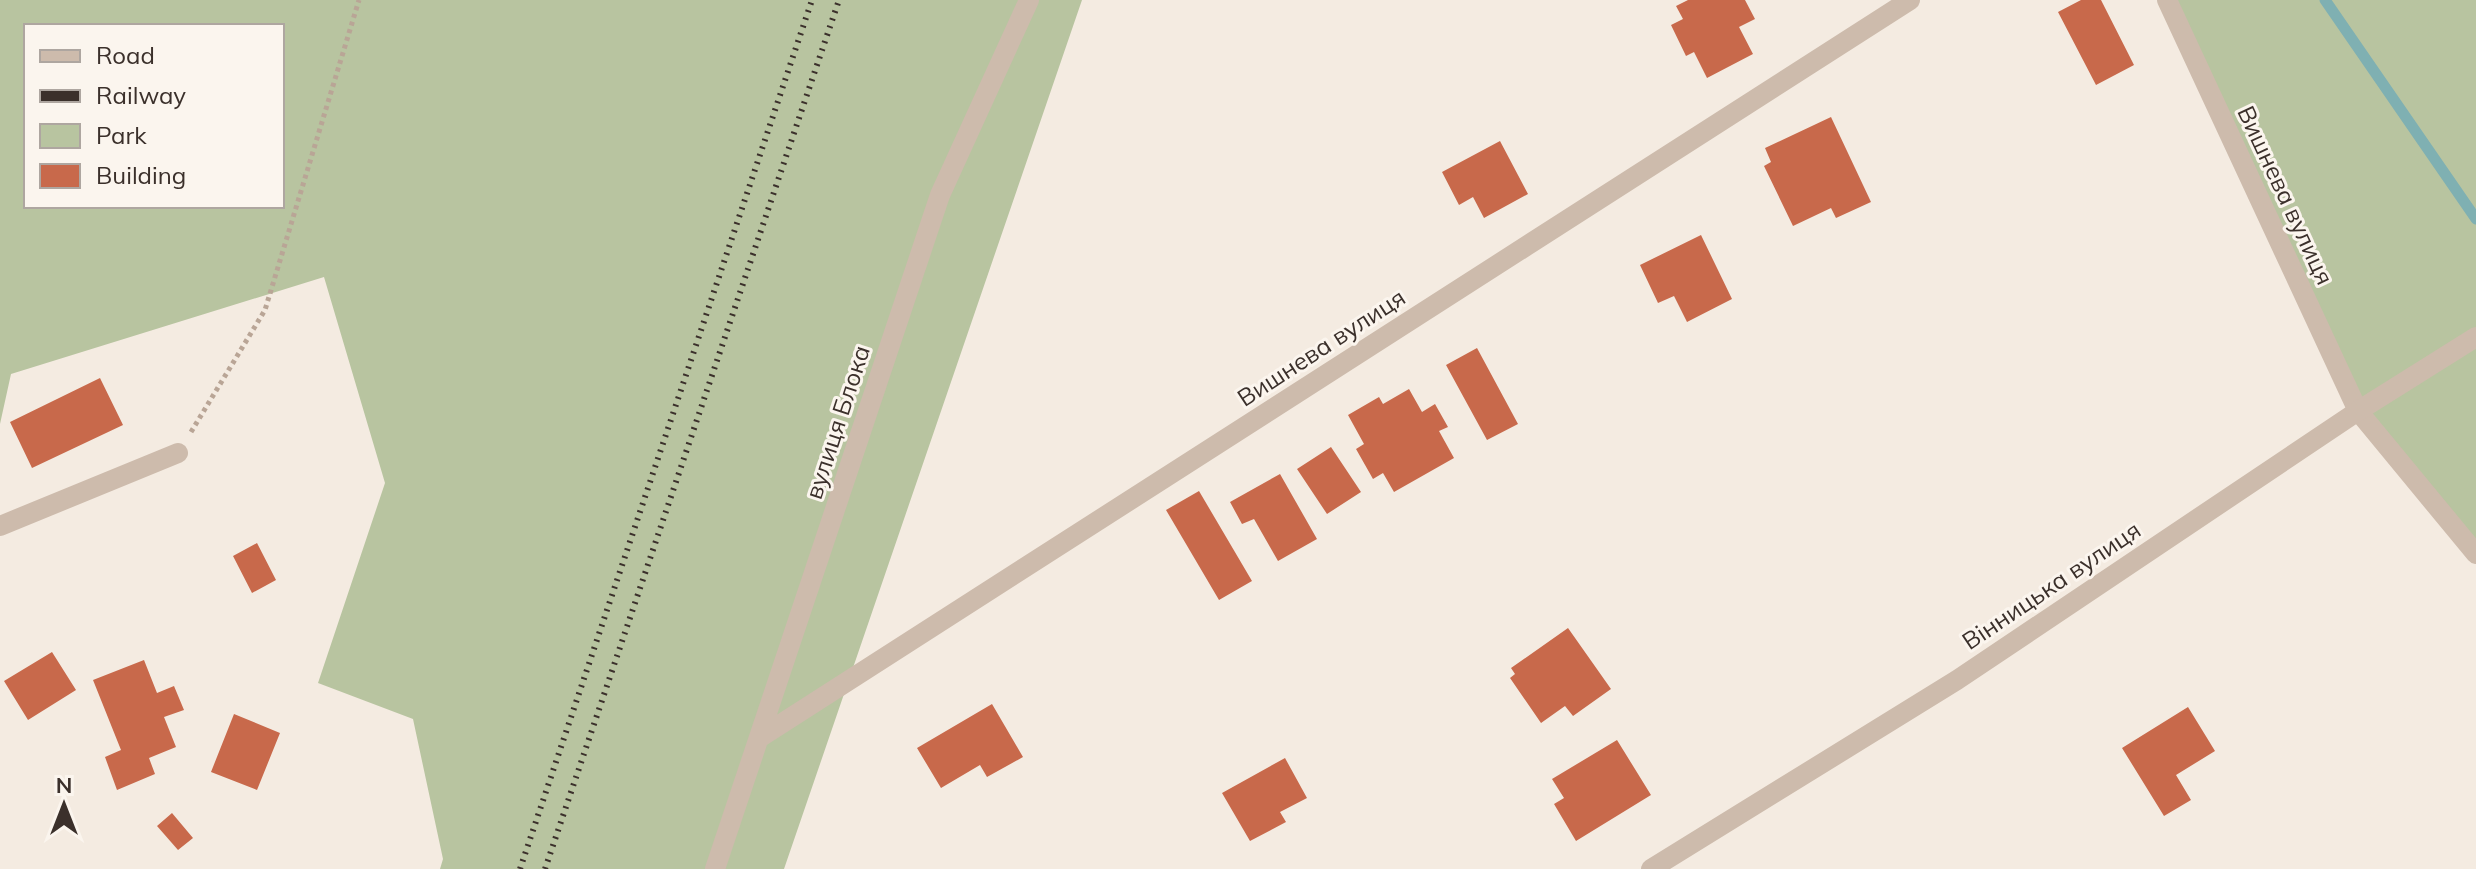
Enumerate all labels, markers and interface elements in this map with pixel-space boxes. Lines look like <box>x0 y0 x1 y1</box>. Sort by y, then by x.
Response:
legend <box>24 24 284 208</box>
text: Road <box>96 40 155 70</box>
text: Railway <box>96 80 186 110</box>
street label: Вишнева вулиця <box>2231 101 2341 289</box>
text: Park <box>96 120 147 150</box>
text: Building <box>96 160 186 190</box>
street label: Вишнева вулиця <box>1231 282 1411 412</box>
street label: вулиця Блока <box>798 341 876 503</box>
street label: Вінницька вулиця <box>1956 514 2146 656</box>
north arrow <box>24 765 104 845</box>
text: N <box>56 771 72 799</box>

